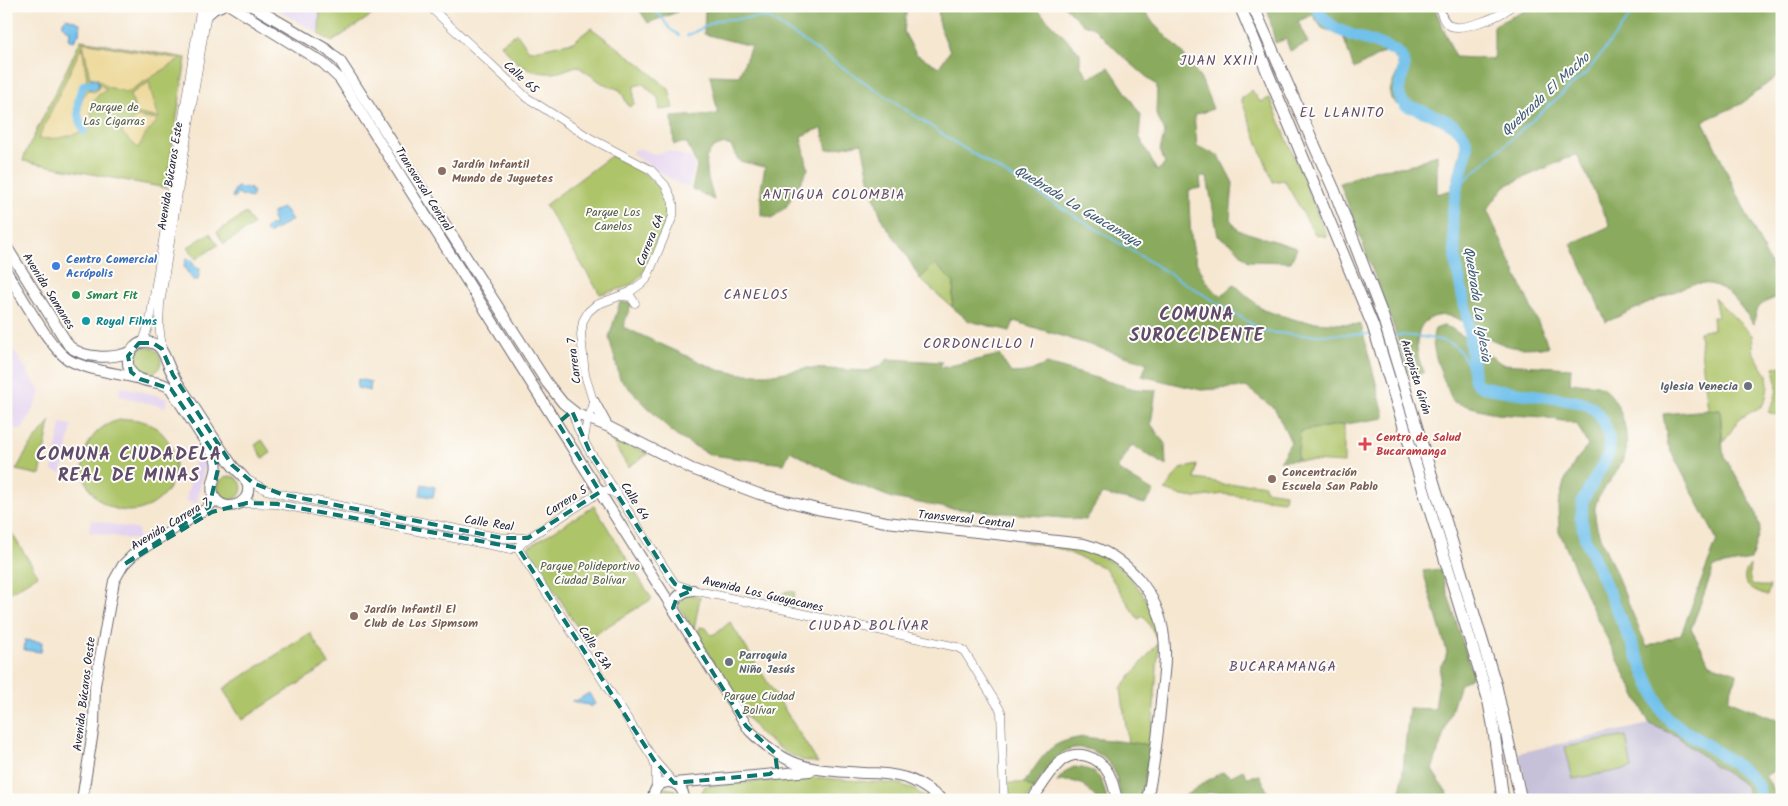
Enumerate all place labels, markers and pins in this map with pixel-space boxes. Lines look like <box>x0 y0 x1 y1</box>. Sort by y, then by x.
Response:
place label: Jardín Infantil Mundo de Juguetes <box>452 155 553 188</box>
marker: Jardín Infantil Mundo de Juguetes <box>436 165 448 177</box>
place label: Centro Comercial Acrópolis <box>66 250 158 283</box>
marker: Centro Comercial Acrópolis <box>50 260 62 272</box>
place label: Smart Fit <box>86 286 139 305</box>
marker: Smart Fit <box>70 289 82 301</box>
place label: Royal Films <box>96 312 158 331</box>
marker: Royal Films <box>80 315 92 327</box>
place label: Iglesia Venecia <box>1660 377 1738 396</box>
marker: Iglesia Venecia <box>1742 380 1754 392</box>
place label: Centro de Salud Bucaramanga <box>1376 428 1461 461</box>
marker: Centro de Salud Bucaramanga <box>1358 437 1372 451</box>
place label: Concentración Escuela San Pablo <box>1282 463 1378 496</box>
marker: Concentración Escuela San Pablo <box>1266 473 1278 485</box>
place label: Jardín Infantil El Club de Los Sipmsom <box>364 600 478 633</box>
marker: Jardín Infantil El Club de Los Sipmsom <box>348 610 360 622</box>
place label: Parroquia Niño Jesús <box>739 646 795 679</box>
marker: Parroquia Niño Jesús <box>723 656 735 668</box>

